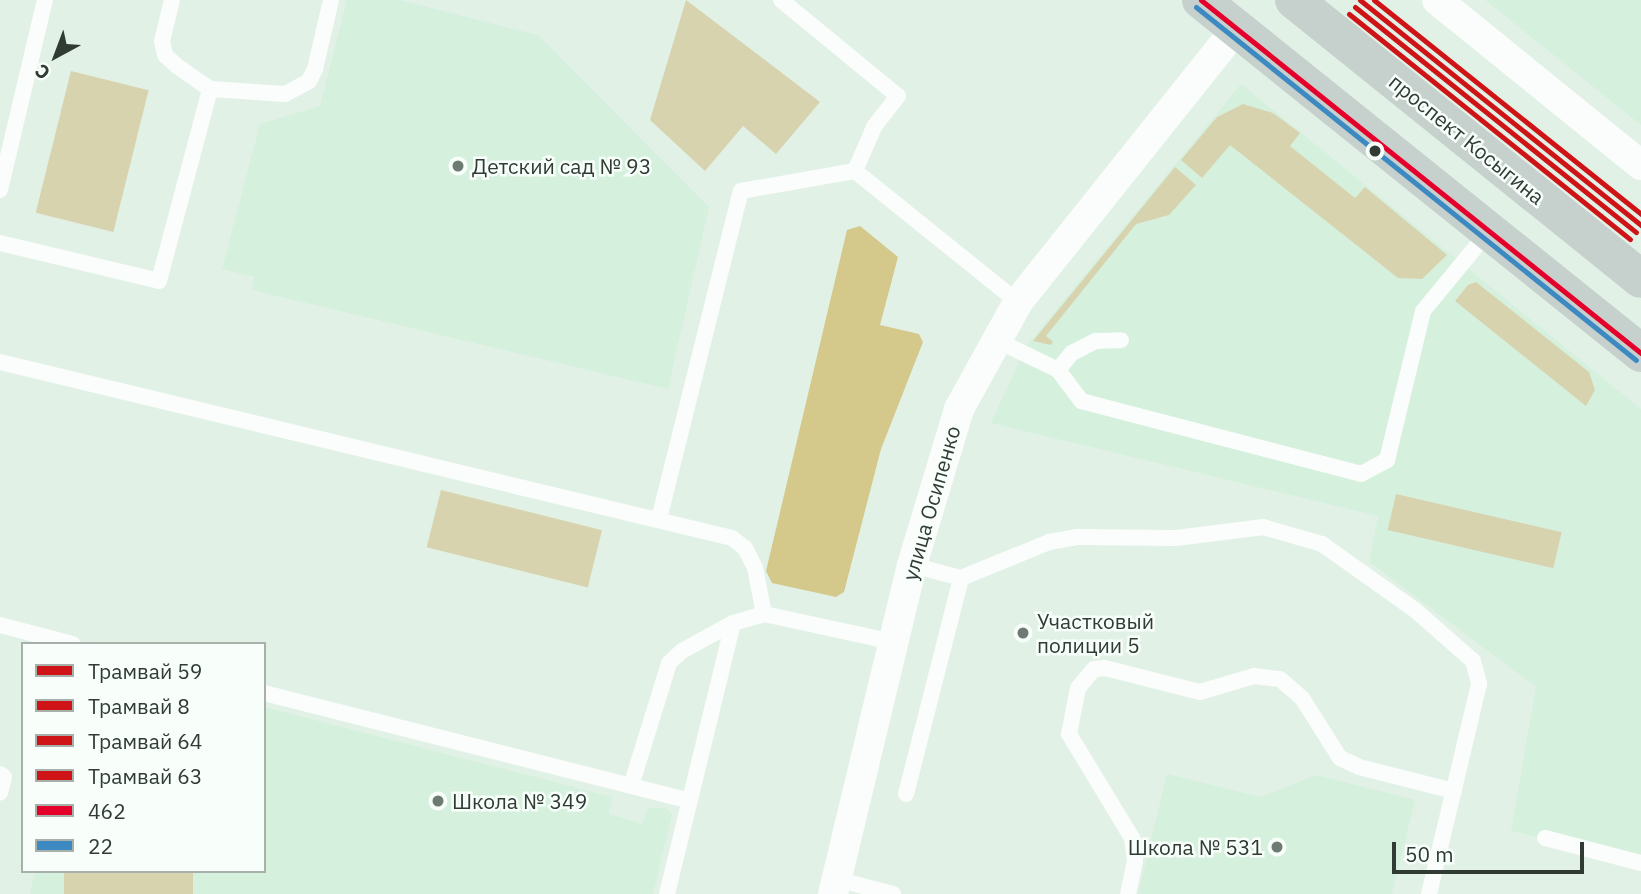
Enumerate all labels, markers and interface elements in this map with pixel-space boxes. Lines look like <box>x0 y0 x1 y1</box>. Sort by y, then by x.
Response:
north arrow <box>21 21 91 91</box>
text: С <box>30 59 55 85</box>
street label: проспект Косыгина <box>1384 69 1550 209</box>
unlabelled marker <box>1368 144 1382 158</box>
place label: Детский сад № 93 <box>472 153 651 179</box>
marker: Детский сад № 93 <box>450 158 466 174</box>
street label: улица Осипенко <box>897 423 965 583</box>
place label: Участковый полиции 5 <box>1037 608 1154 658</box>
marker: Участковый полиции 5 <box>1015 625 1031 641</box>
legend <box>21 642 266 873</box>
text: Трамвай 59 <box>88 657 202 685</box>
text: Трамвай 8 <box>88 692 190 720</box>
text: Трамвай 64 <box>88 727 202 755</box>
text: Трамвай 63 <box>88 762 202 790</box>
place label: Школа № 349 <box>452 788 587 814</box>
marker: Школа № 349 <box>430 793 446 809</box>
text: 462 <box>88 797 126 825</box>
scale bar <box>1396 828 1588 872</box>
text: 22 <box>88 832 113 860</box>
place label: Школа № 531 <box>1128 834 1263 860</box>
marker: Школа № 531 <box>1269 839 1285 855</box>
text: 50 m <box>1405 840 1454 868</box>

